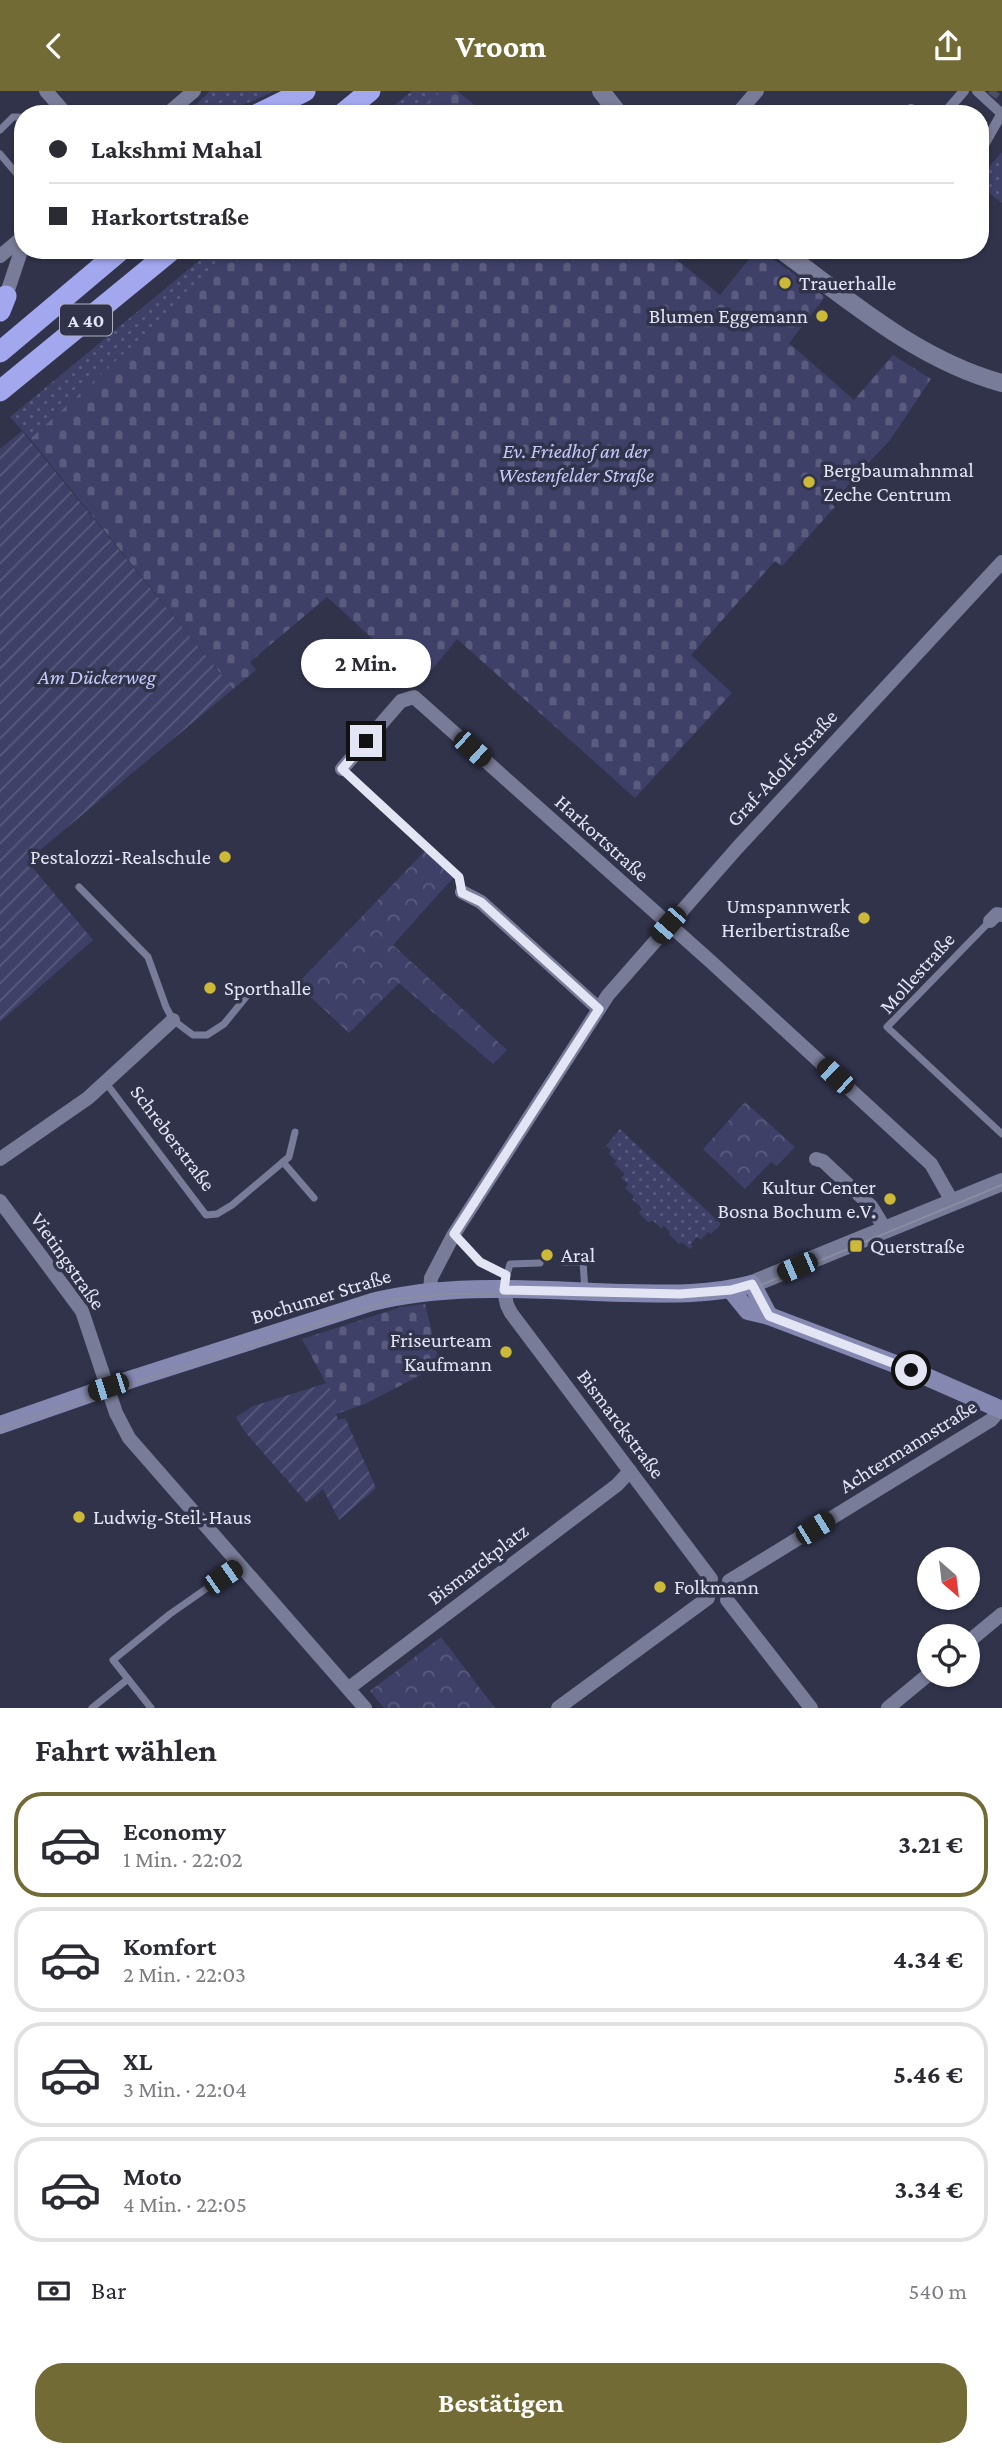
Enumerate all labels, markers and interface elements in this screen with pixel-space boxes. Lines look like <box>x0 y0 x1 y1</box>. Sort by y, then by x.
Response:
icon: back <box>35 27 73 65</box>
icon: share <box>929 27 967 65</box>
text: Vroom <box>456 28 546 64</box>
text: Lakshmi Mahal <box>91 135 262 164</box>
text: Harkortstraße <box>91 202 249 231</box>
place label: Trauerhalle <box>799 271 896 295</box>
marker: Trauerhalle <box>777 275 793 291</box>
place label: Blumen Eggemann <box>649 304 808 328</box>
road number: A 40 <box>60 305 112 335</box>
marker: Blumen Eggemann <box>814 308 830 324</box>
park label: Ev. Friedhof an der Westenfelder Straße <box>498 439 654 487</box>
place label: Bergbaumahnmal Zeche Centrum <box>823 458 974 506</box>
marker: Bergbaumahnmal Zeche Centrum <box>801 474 817 490</box>
callout: 2 Min. <box>301 639 431 689</box>
text: 2 Min. <box>335 650 397 676</box>
park label: Am Dückerweg <box>37 665 157 689</box>
street label: Graf-Adolf-Straße <box>722 705 842 831</box>
route end <box>350 725 382 757</box>
car <box>450 727 495 771</box>
street label: Harkortstraße <box>550 790 654 886</box>
place label: Pestalozzi-Realschule <box>30 845 211 869</box>
marker: Pestalozzi-Realschule <box>217 849 233 865</box>
place label: Umspannwerk Heribertistraße <box>721 894 850 942</box>
car <box>647 902 690 948</box>
marker: Umspannwerk Heribertistraße <box>856 910 872 926</box>
street label: Mollestraße <box>874 927 960 1019</box>
place label: Sporthalle <box>224 976 311 1000</box>
marker: Sporthalle <box>202 980 218 996</box>
car <box>813 1054 858 1098</box>
street label: Schreberstraße <box>125 1080 221 1196</box>
place label: Kultur Center Bosna Bochum e.V. <box>717 1175 877 1223</box>
marker: Kultur Center Bosna Bochum e.V. <box>882 1191 898 1207</box>
street label: Vietingstraße <box>26 1208 110 1314</box>
place label: Querstraße <box>870 1234 965 1258</box>
marker: Querstraße <box>848 1238 864 1254</box>
place label: Aral <box>561 1243 595 1267</box>
marker: Aral <box>539 1247 555 1263</box>
car <box>774 1249 821 1285</box>
street label: Bochumer Straße <box>248 1263 394 1329</box>
place label: Friseurteam Kaufmann <box>390 1328 492 1376</box>
marker: Friseurteam Kaufmann <box>498 1344 514 1360</box>
route start <box>895 1354 927 1386</box>
street label: Bismarckstraße <box>572 1365 670 1483</box>
car <box>85 1371 132 1403</box>
street label: Achtermannstraße <box>835 1394 981 1498</box>
place label: Ludwig-Steil-Haus <box>93 1505 252 1529</box>
car <box>792 1508 839 1548</box>
marker: Ludwig-Steil-Haus <box>71 1509 87 1525</box>
street label: Bismarckplatz <box>423 1518 533 1610</box>
north arrow <box>917 1547 980 1610</box>
map controls <box>917 1547 980 1687</box>
car <box>200 1556 247 1598</box>
place label: Folkmann <box>674 1575 759 1599</box>
marker: Folkmann <box>652 1579 668 1595</box>
button: locate <box>917 1624 980 1687</box>
text: Fahrt wählen <box>35 1732 217 1768</box>
icon: car <box>39 1813 102 1876</box>
text: Economy <box>123 1817 226 1846</box>
text: 3.21 € <box>898 1830 963 1859</box>
text: 1 Min. · 22:02 <box>123 1846 243 1872</box>
icon: car <box>39 1928 102 1991</box>
text: Komfort <box>123 1932 216 1961</box>
text: 4.34 € <box>893 1945 963 1974</box>
text: 2 Min. · 22:03 <box>123 1961 246 1987</box>
icon: car <box>39 2043 102 2106</box>
text: XL <box>123 2047 152 2076</box>
text: 5.46 € <box>893 2060 963 2089</box>
text: 3 Min. · 22:04 <box>123 2076 247 2102</box>
icon: car <box>39 2158 102 2221</box>
text: Moto <box>123 2162 182 2191</box>
text: 3.34 € <box>894 2175 963 2204</box>
text: 4 Min. · 22:05 <box>123 2191 247 2217</box>
icon: cash <box>35 2272 73 2310</box>
text: Bar <box>91 2276 127 2305</box>
text: 540 m <box>909 2278 967 2304</box>
button: Bestätigen <box>35 2363 967 2443</box>

